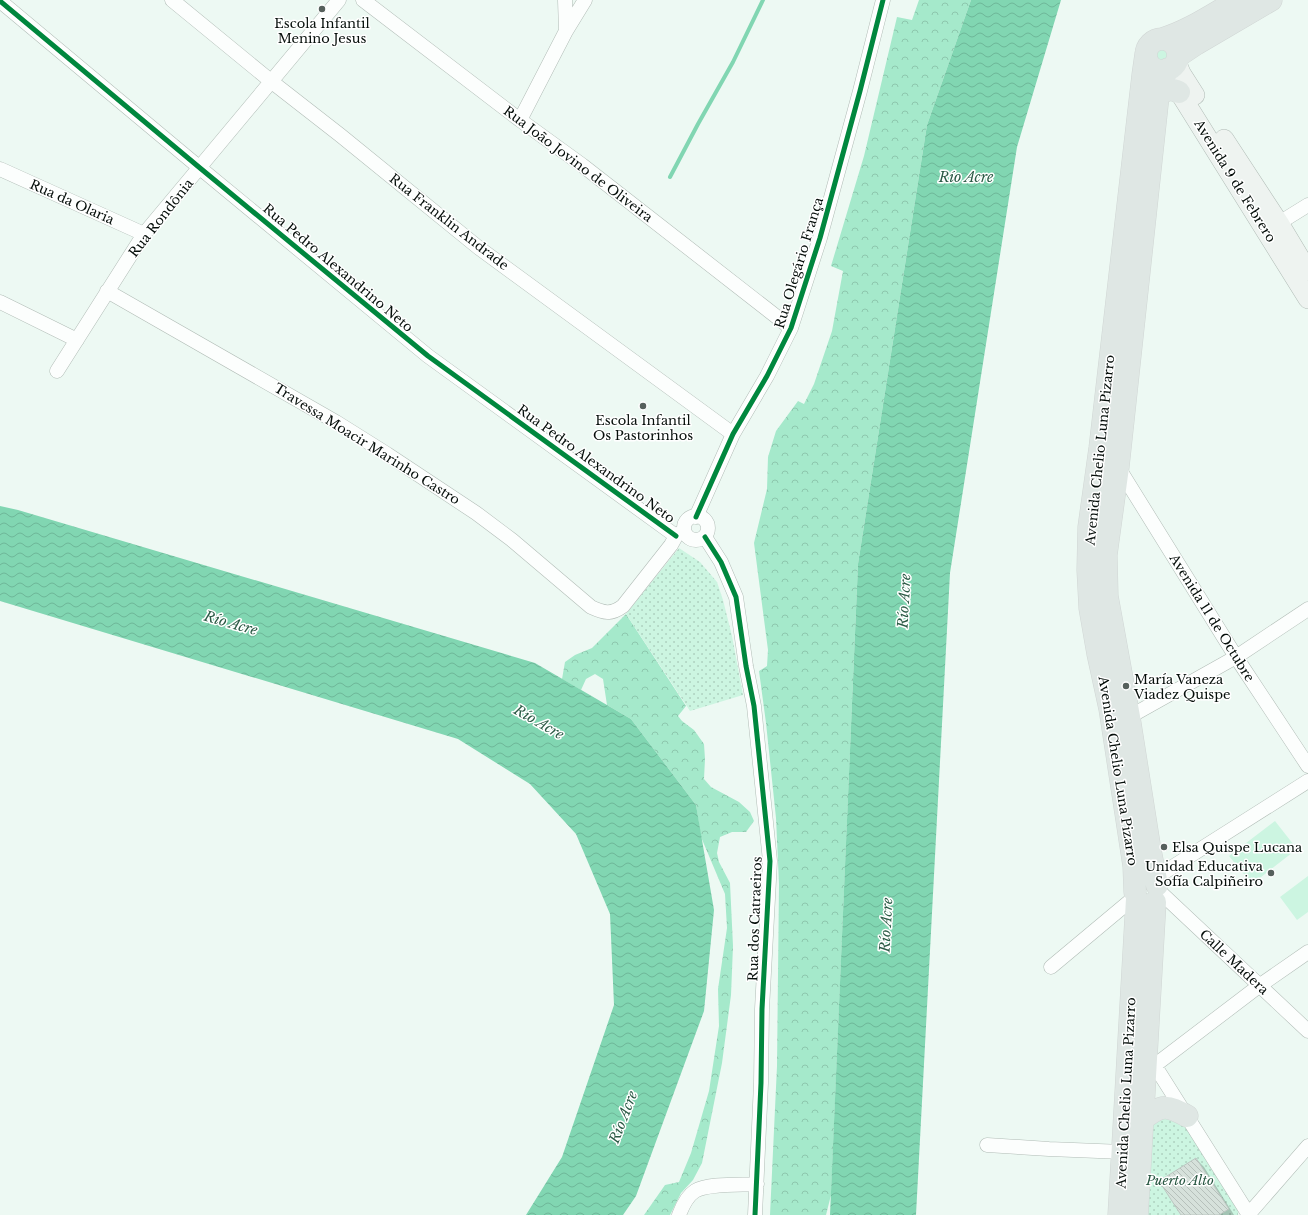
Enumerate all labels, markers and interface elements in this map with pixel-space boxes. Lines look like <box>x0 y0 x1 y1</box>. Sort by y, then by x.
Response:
marker: Escola Infantil Menino Jesus <box>317 4 327 14</box>
place label: Escola Infantil Menino Jesus <box>274 15 370 47</box>
street label: Rua João Jovino de Oliveira <box>500 102 657 226</box>
street label: Avenida 9 de Febrero <box>1190 116 1280 246</box>
water label: Río Acre <box>938 168 994 186</box>
street label: Rua Franklin Andrade <box>386 170 512 274</box>
street label: Rua Rondônia <box>125 175 197 261</box>
street label: Rua da Olaria <box>27 176 118 229</box>
street label: Rua Olegário França <box>771 194 827 331</box>
street label: Rua Pedro Alexandrino Neto <box>259 200 417 336</box>
street label: Avenida Chelio Luna Pizarro <box>1081 354 1118 547</box>
street label: Travessa Moacir Marinho Castro <box>271 380 463 508</box>
street label: Rua Pedro Alexandrino Neto <box>514 401 678 527</box>
marker: Escola Infantil Os Pastorinhos <box>638 401 648 411</box>
place label: Escola Infantil Os Pastorinhos <box>593 412 693 444</box>
street label: Avenida 11 de Octubre <box>1165 550 1258 685</box>
water label: Río Acre <box>894 573 914 630</box>
water label: Río Acre <box>201 607 260 639</box>
place label: María Vaneza Viadez Quispe <box>1133 671 1231 703</box>
street label: Avenida Chelio Luna Pizarro <box>1094 674 1141 867</box>
marker: María Vaneza Viadez Quispe <box>1121 681 1131 691</box>
water label: Río Acre <box>510 700 568 744</box>
place label: Elsa Quispe Lucana <box>1172 839 1303 856</box>
marker: Elsa Quispe Lucana <box>1159 842 1169 852</box>
street label: Rua dos Catraeiros <box>744 856 766 982</box>
place label: Unidad Educativa Sofía Calpiñeiro <box>1145 858 1264 890</box>
marker: Unidad Educativa Sofía Calpiñeiro <box>1266 868 1276 878</box>
water label: Río Acre <box>876 897 896 954</box>
street label: Calle Madera <box>1196 926 1273 999</box>
street label: Avenida Chelio Luna Pizarro <box>1112 997 1140 1190</box>
water label: Río Acre <box>604 1088 641 1147</box>
park label: Puerto Alto <box>1145 1172 1214 1189</box>

